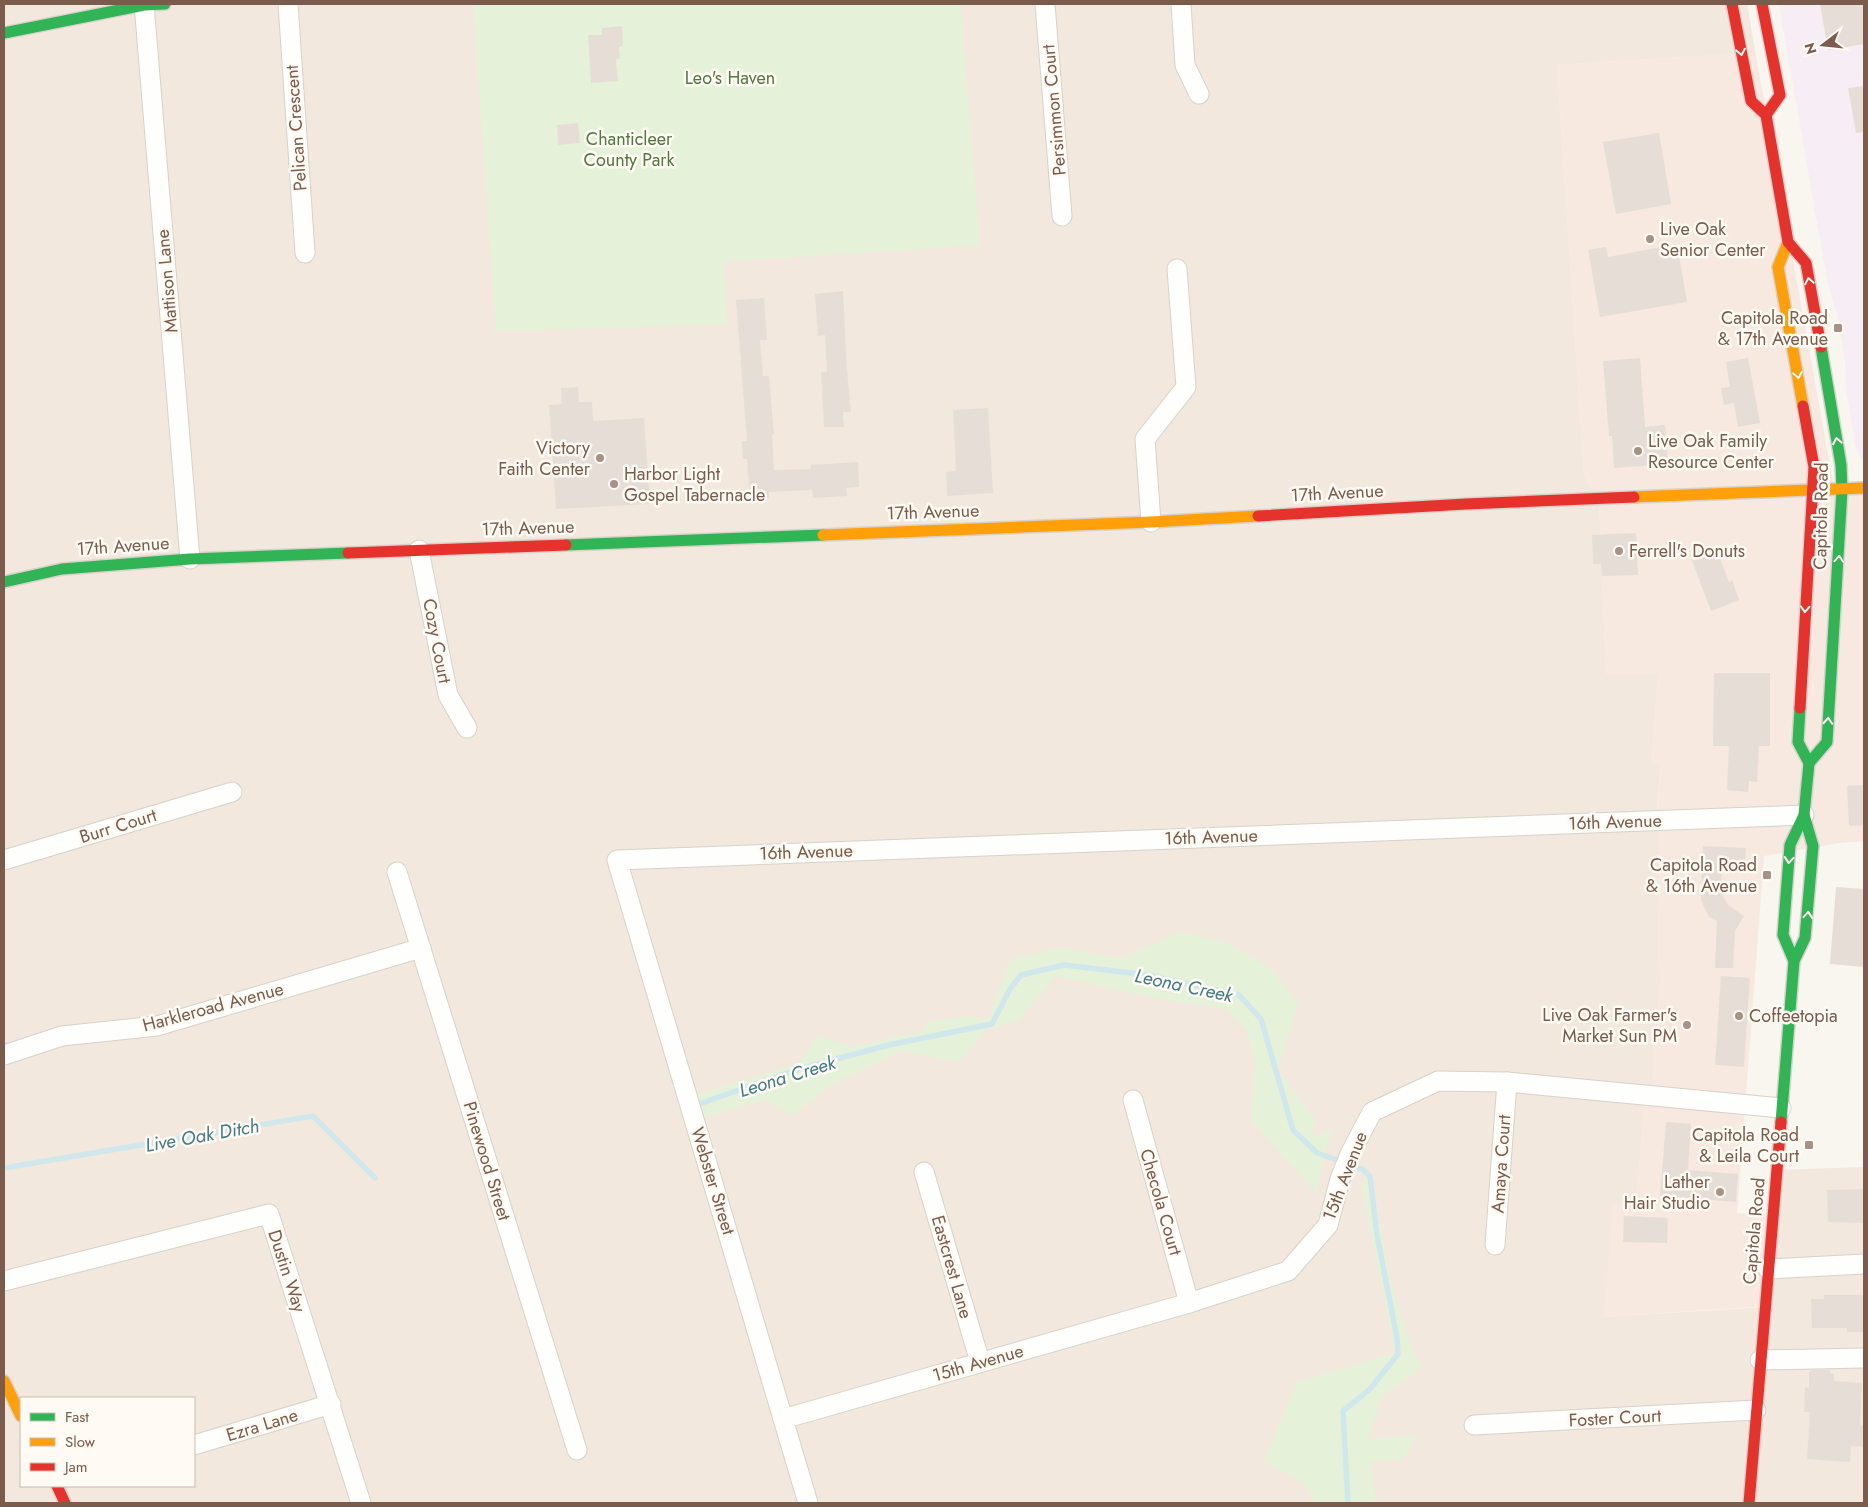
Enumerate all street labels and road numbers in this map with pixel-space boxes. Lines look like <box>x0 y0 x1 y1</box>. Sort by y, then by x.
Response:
street label: Persimmon Court <box>1035 43 1073 177</box>
street label: Pelican Crescent <box>279 64 313 192</box>
street label: Mattison Lane <box>150 228 184 334</box>
street label: Capitola Road <box>1807 462 1835 570</box>
street label: 17th Avenue <box>1290 478 1384 508</box>
street label: 17th Avenue <box>886 497 980 527</box>
street label: 17th Avenue <box>481 513 575 543</box>
street label: 17th Avenue <box>76 530 170 562</box>
street label: Cozy Court <box>416 596 458 686</box>
street label: Burr Court <box>76 802 160 850</box>
street label: 16th Avenue <box>1568 807 1662 837</box>
street label: 16th Avenue <box>1164 822 1258 852</box>
street label: 16th Avenue <box>759 837 853 867</box>
street label: Harkleroad Avenue <box>140 976 286 1038</box>
street label: Pinewood Street <box>457 1098 518 1224</box>
street label: Amaya Court <box>1485 1113 1517 1214</box>
street label: Webster Street <box>684 1124 742 1239</box>
street label: 15th Avenue <box>1316 1128 1374 1224</box>
street label: Checola Court <box>1133 1146 1189 1259</box>
street label: Capitola Road <box>1736 1177 1772 1285</box>
street label: Eastcrest Lane <box>925 1212 979 1322</box>
street label: Dustin Way <box>261 1226 313 1316</box>
street label: 15th Avenue <box>929 1338 1027 1388</box>
street label: Ezra Lane <box>223 1402 301 1448</box>
street label: Foster Court <box>1568 1403 1663 1433</box>

